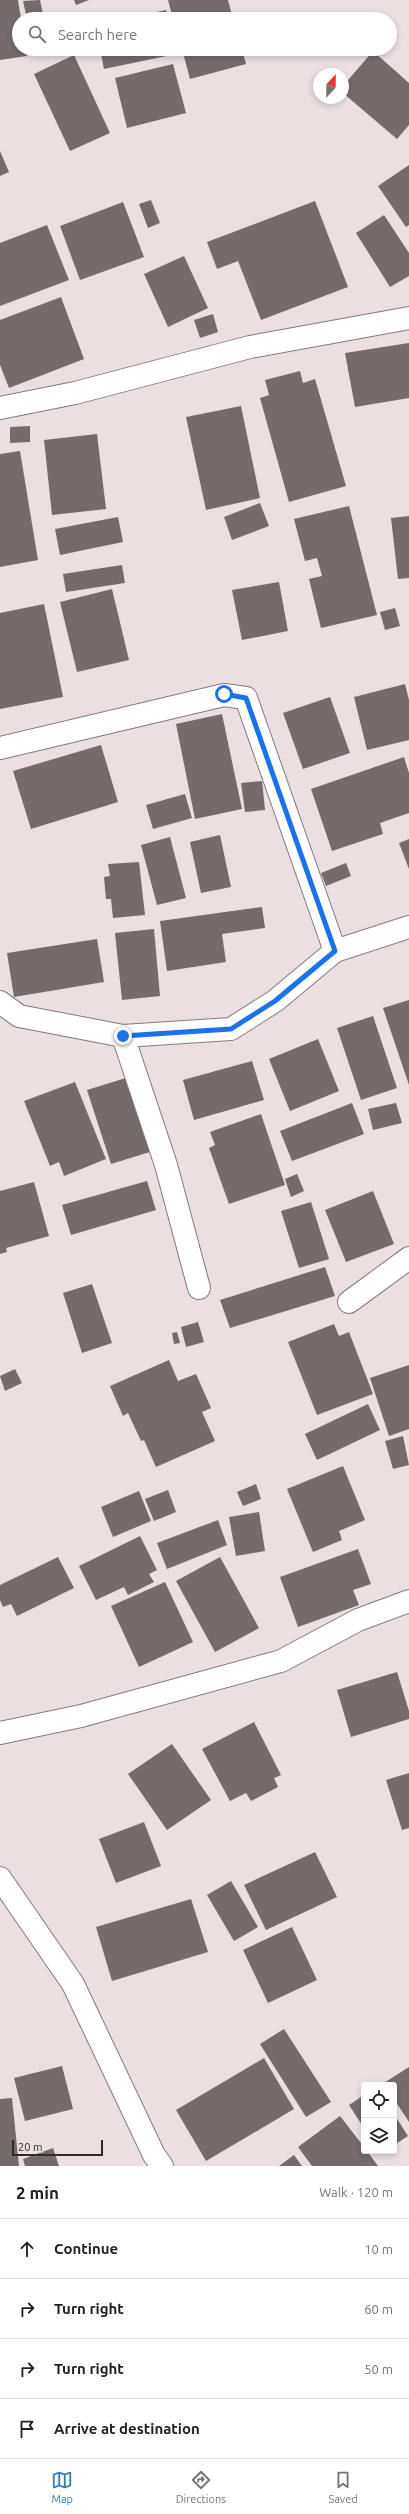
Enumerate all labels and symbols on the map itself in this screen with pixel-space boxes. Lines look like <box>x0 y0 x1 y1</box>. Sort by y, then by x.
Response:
north arrow <box>313 68 349 104</box>
route start <box>215 685 233 703</box>
route end <box>114 1027 132 1045</box>
scale bar <box>12 2138 103 2157</box>

